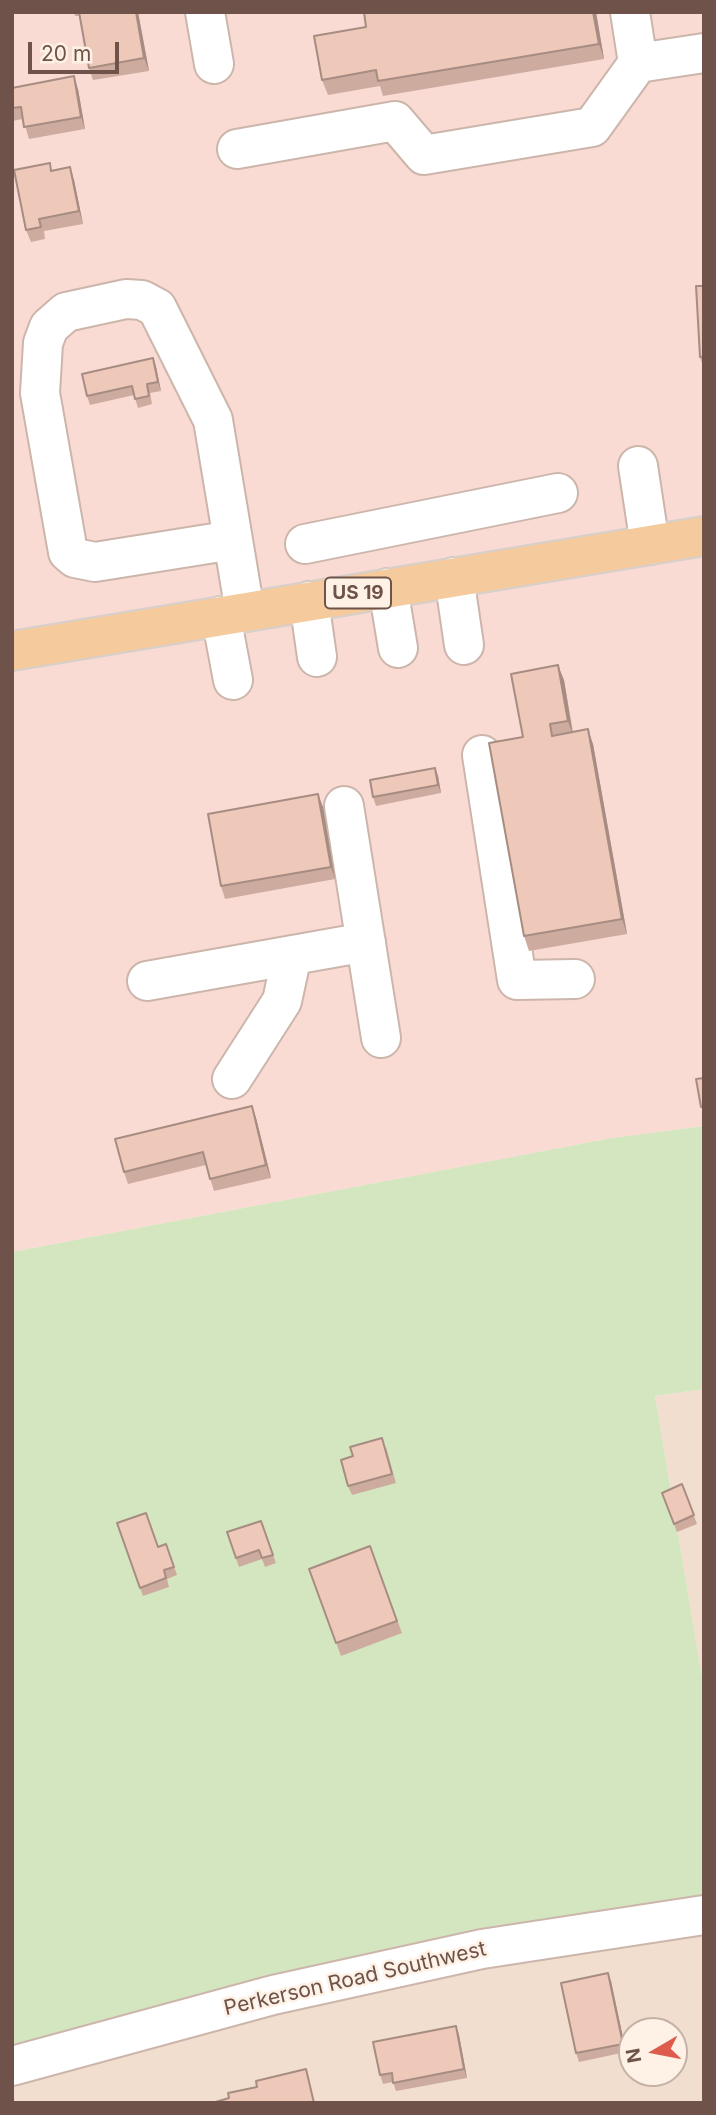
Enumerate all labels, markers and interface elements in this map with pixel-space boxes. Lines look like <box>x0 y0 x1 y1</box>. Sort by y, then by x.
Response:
scale bar <box>32 28 122 72</box>
text: 20 m <box>41 41 91 66</box>
road number: US 19 <box>325 578 391 608</box>
street label: Perkerson Road Southwest <box>221 1937 489 2021</box>
north arrow <box>618 2017 688 2087</box>
text: N <box>621 2046 646 2065</box>

